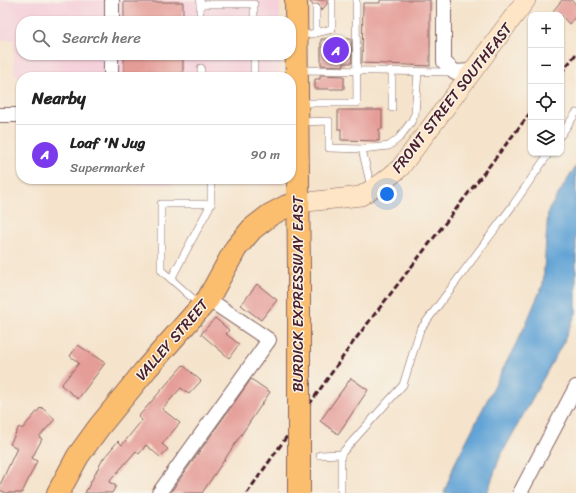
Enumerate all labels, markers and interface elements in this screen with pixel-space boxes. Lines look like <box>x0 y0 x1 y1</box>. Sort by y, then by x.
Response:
map controls <box>528 12 564 156</box>
button: + <box>528 12 564 48</box>
search box <box>16 16 296 60</box>
street label: FRONT STREET SOUTHEAST <box>385 16 520 179</box>
text: Search here <box>62 25 141 51</box>
icon: search <box>30 27 52 49</box>
pin: A <box>323 35 349 65</box>
button: − <box>528 48 564 84</box>
text: Nearby <box>32 83 86 113</box>
button: locate <box>528 84 564 120</box>
button: layers <box>528 120 564 156</box>
text: Loaf 'N Jug <box>70 130 145 156</box>
text: A <box>41 143 49 166</box>
text: 90 m <box>250 143 280 166</box>
text: Supermarket <box>70 156 145 179</box>
your location <box>377 184 397 204</box>
street label: BURDICK EXPRESSWAY EAST <box>285 195 311 392</box>
street label: VALLEY STREET <box>129 292 216 387</box>

